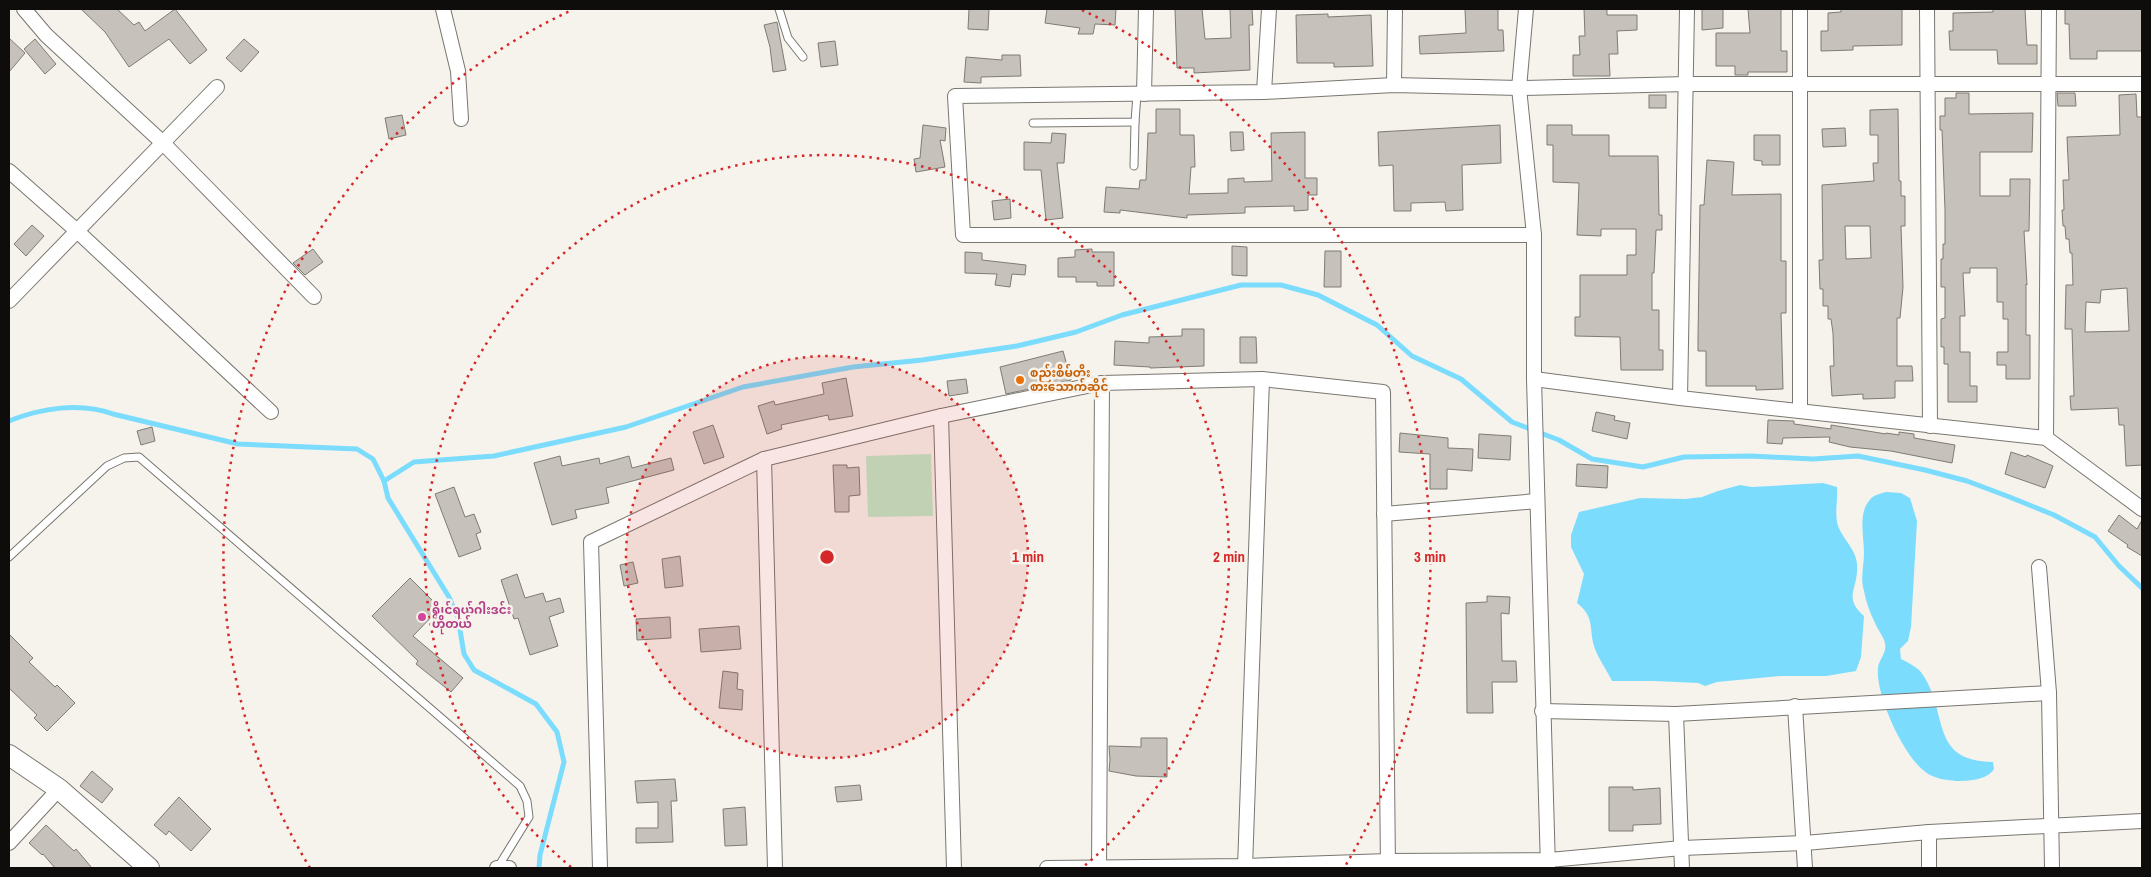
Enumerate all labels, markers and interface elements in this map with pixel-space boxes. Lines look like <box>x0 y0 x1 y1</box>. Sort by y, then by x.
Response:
place label: စည်းစိမ်တိုး စားသောက်ဆိုင် <box>1030 363 1108 398</box>
marker: စည်းစိမ်တိုး စားသောက်ဆိုင် <box>1014 374 1026 386</box>
text: 1 min <box>1012 546 1044 567</box>
text: 2 min <box>1213 546 1245 567</box>
text: 3 min <box>1414 546 1446 567</box>
centre of rings <box>818 548 836 566</box>
place label: ရွိုင်ရယ်ဂါးဒင်း ဟိုတယ် <box>432 600 511 635</box>
marker: ရွိုင်ရယ်ဂါးဒင်း ဟိုတယ် <box>416 611 428 623</box>

